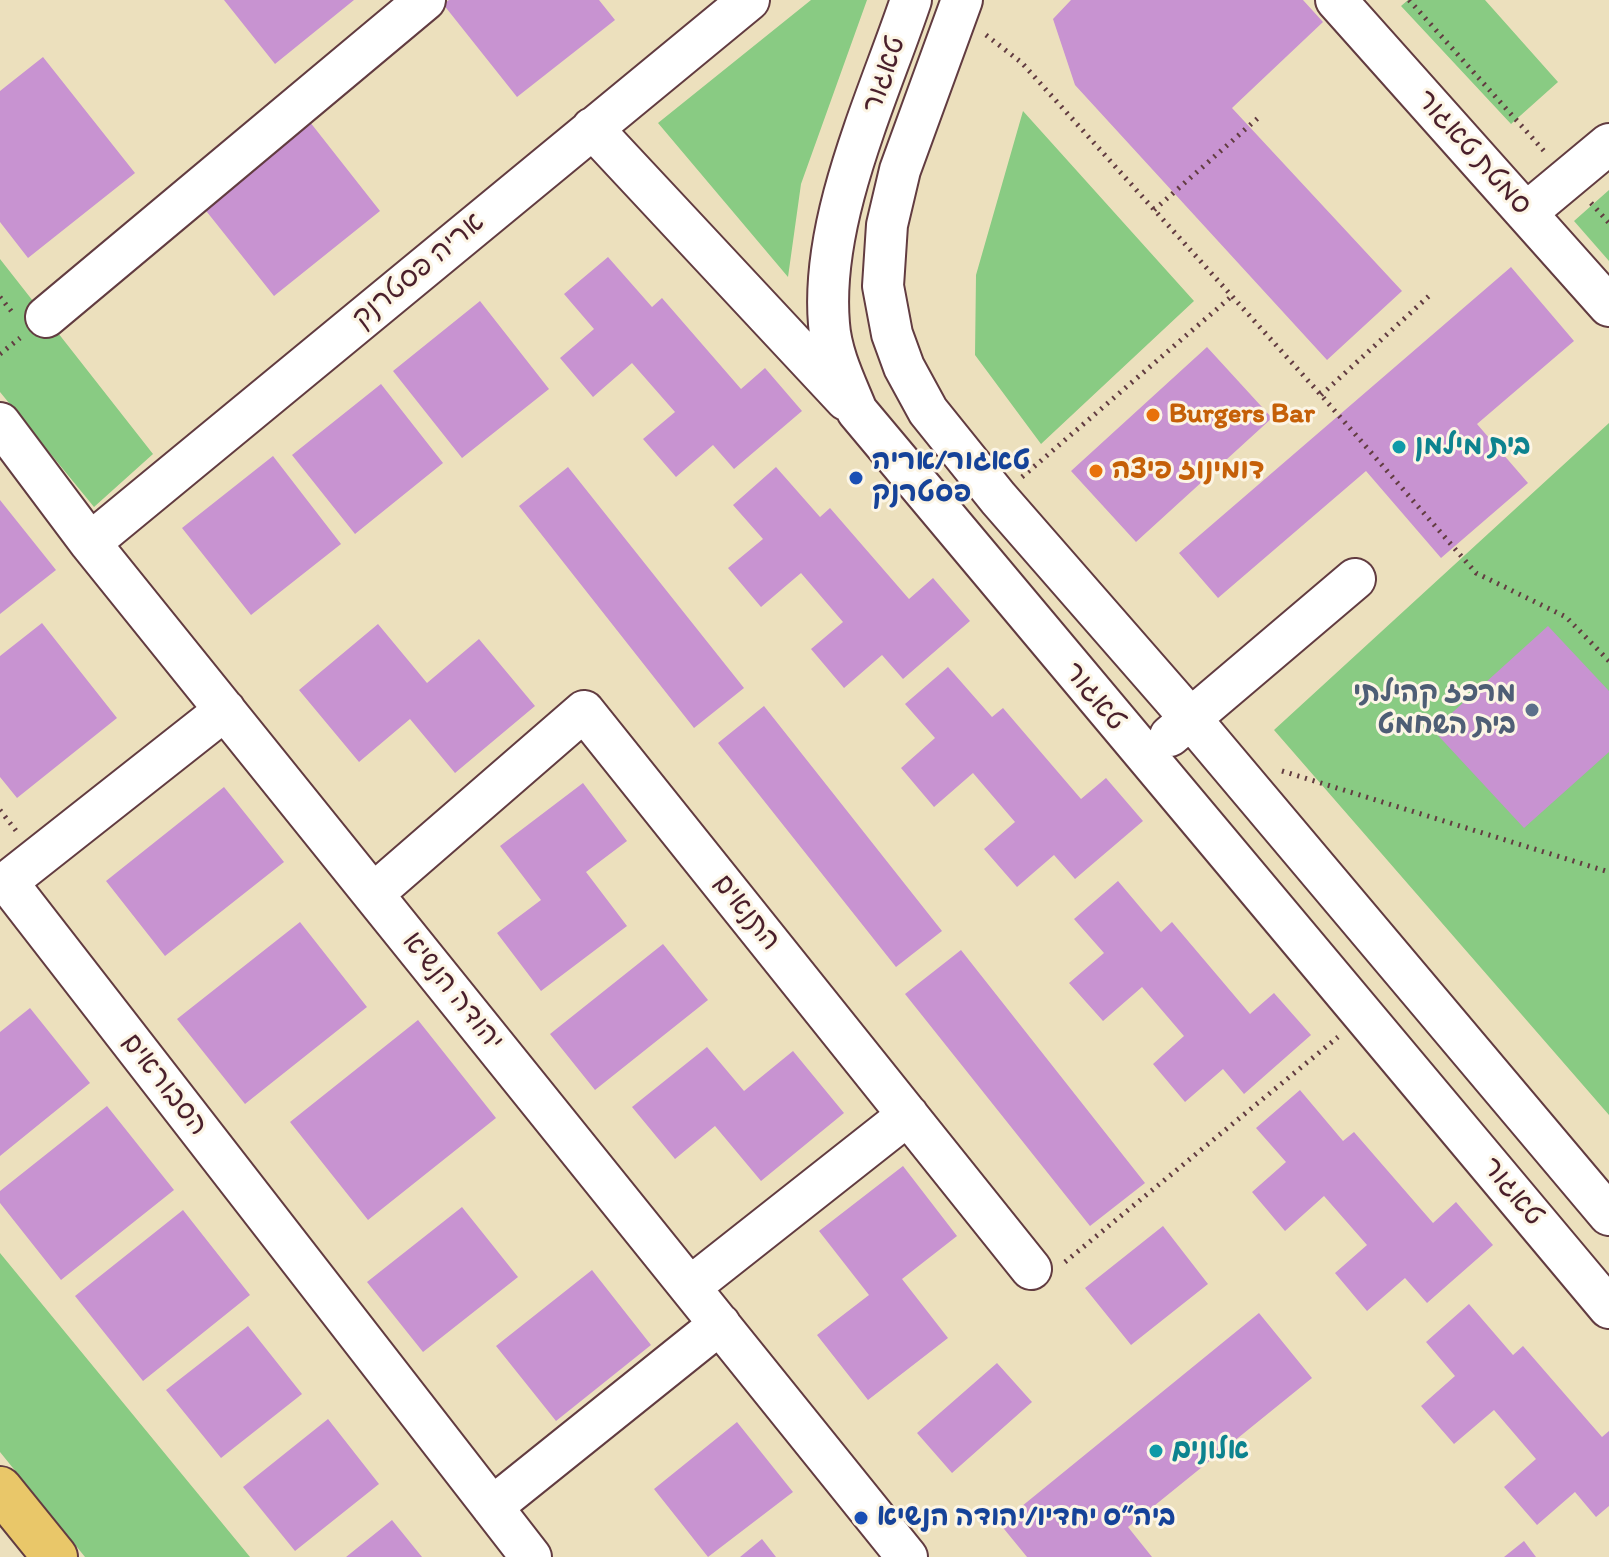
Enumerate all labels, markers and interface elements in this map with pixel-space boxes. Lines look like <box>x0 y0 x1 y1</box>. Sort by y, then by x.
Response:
street label: טאגור <box>856 32 914 118</box>
street label: סמטת טאגור <box>1408 84 1538 222</box>
street label: אריה פסטרנק <box>346 206 492 336</box>
place label: Burgers Bar <box>1169 398 1315 432</box>
marker: Burgers Bar <box>1144 406 1162 424</box>
place label: בית מילמן <box>1415 430 1531 464</box>
marker: בית מילמן <box>1390 438 1408 456</box>
place label: טאגור/אריה פסטרנק <box>872 445 1030 511</box>
place label: דומינוז פיצה <box>1112 454 1265 488</box>
marker: דומינוז פיצה <box>1087 462 1105 480</box>
marker: טאגור/אריה פסטרנק <box>847 469 865 487</box>
street label: טאגור <box>1056 656 1132 738</box>
place label: מרכז קהילתי בית השחמט <box>1353 677 1516 743</box>
marker: מרכז קהילתי בית השחמט <box>1523 701 1541 719</box>
street label: התנאים <box>705 868 787 958</box>
street label: יהודה הנשיא <box>394 926 510 1058</box>
street label: הסבוראים <box>114 1027 214 1143</box>
street label: טאגור <box>1474 1151 1550 1233</box>
place label: אלונים <box>1172 1434 1249 1468</box>
marker: אלונים <box>1147 1442 1165 1460</box>
place label: ביה״ס יחדיו/יהודה הנשיא <box>877 1501 1176 1535</box>
marker: ביה״ס יחדיו/יהודה הנשיא <box>852 1509 870 1527</box>

